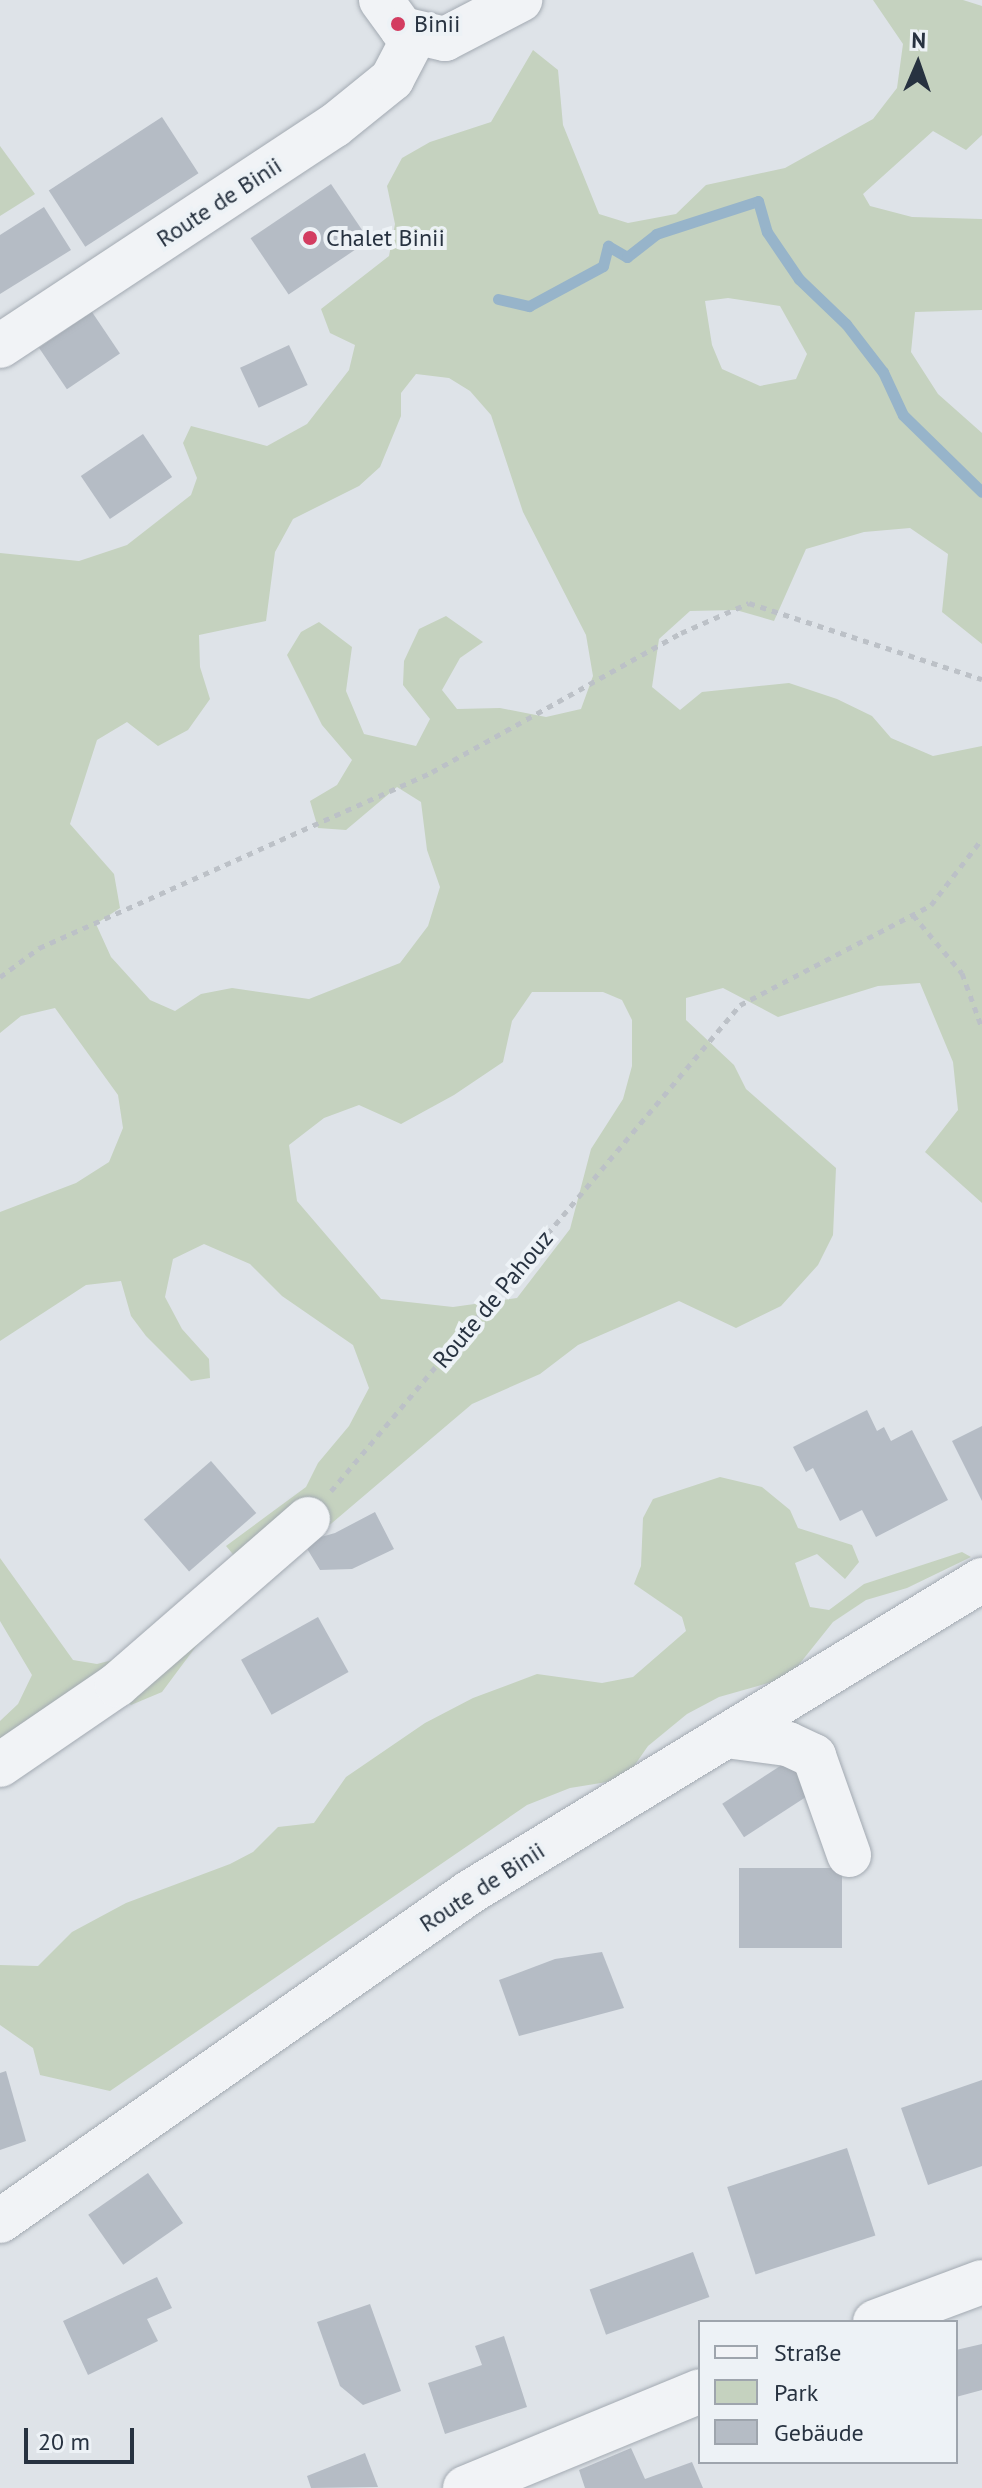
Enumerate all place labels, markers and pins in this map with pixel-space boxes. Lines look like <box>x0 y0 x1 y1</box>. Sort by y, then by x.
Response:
place label: Binii <box>414 10 460 38</box>
marker: Binii <box>389 15 407 33</box>
place label: Chalet Binii <box>326 224 445 252</box>
marker: Chalet Binii <box>301 229 319 247</box>

